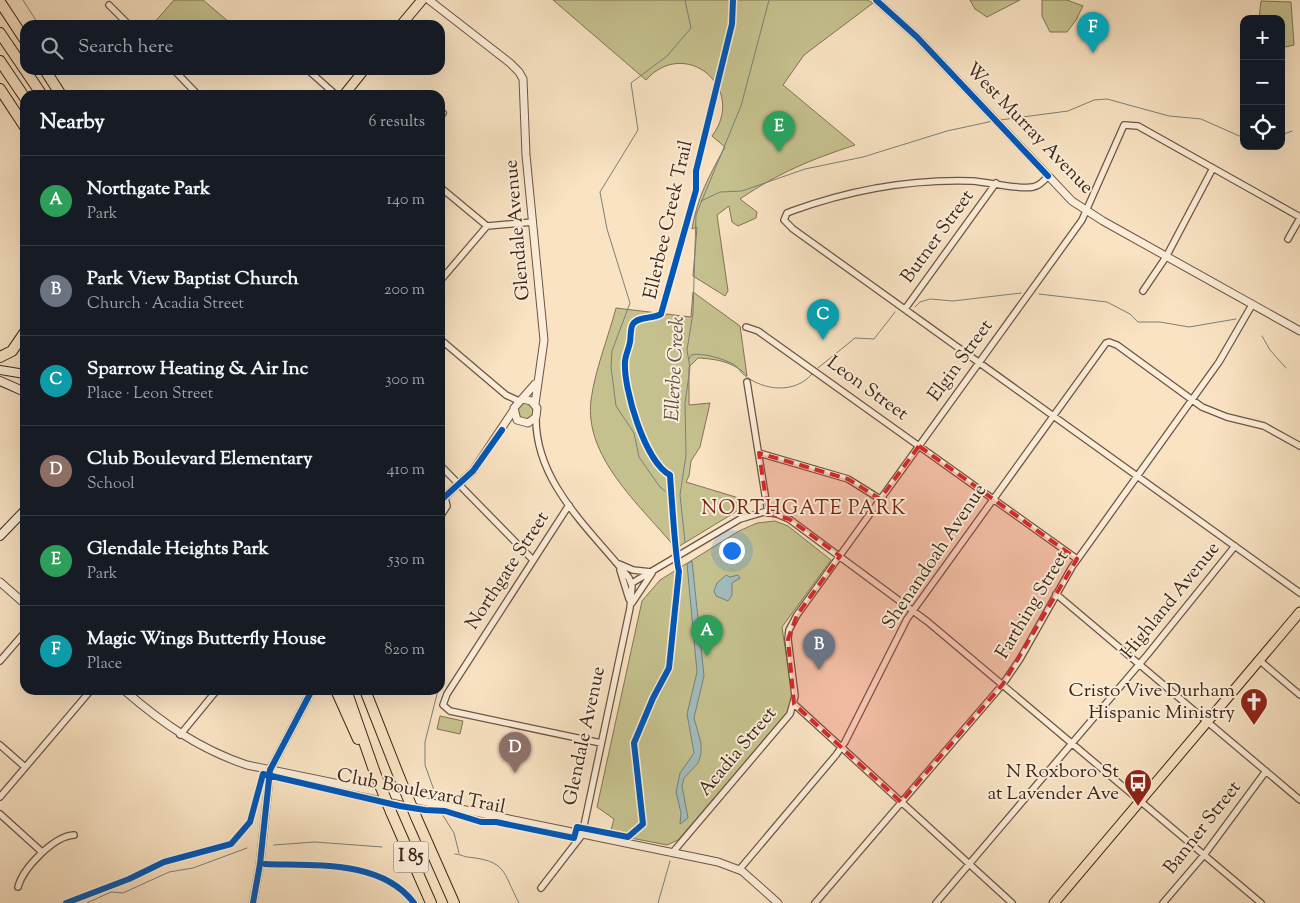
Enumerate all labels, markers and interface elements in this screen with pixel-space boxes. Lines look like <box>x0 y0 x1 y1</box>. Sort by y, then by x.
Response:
pin: F <box>1077 12 1109 53</box>
map controls <box>1240 15 1285 150</box>
button: + <box>1240 15 1285 60</box>
search box <box>20 20 445 75</box>
icon: search <box>38 34 66 62</box>
text: Search here <box>78 34 173 61</box>
street label: West Murray Avenue <box>959 57 1099 201</box>
button: − <box>1240 60 1285 105</box>
button: locate <box>1240 105 1285 150</box>
text: Nearby <box>40 108 105 138</box>
text: 6 results <box>369 111 425 134</box>
pin: E <box>763 111 795 152</box>
street label: Ellerbee Creek Trail <box>638 138 700 302</box>
street label: Glendale Avenue <box>498 158 538 302</box>
text: Northgate Park <box>87 176 210 203</box>
street label: Butner Street <box>895 184 981 289</box>
text: A <box>50 189 63 212</box>
text: 140 m <box>387 189 425 212</box>
text: Park <box>87 203 118 226</box>
text: Park View Baptist Church <box>87 266 299 293</box>
text: B <box>51 279 61 302</box>
text: 200 m <box>384 279 425 302</box>
text: Church · Acadia Street <box>87 293 244 316</box>
pin: C <box>807 299 839 340</box>
street label: Elgin Street <box>922 314 1000 408</box>
water label: Ellerbe Creek <box>659 316 693 422</box>
street label: Leon Street <box>821 350 914 428</box>
text: Sparrow Heating & Air Inc <box>87 356 308 383</box>
text: C <box>50 369 62 392</box>
text: 300 m <box>385 369 425 392</box>
text: Place · Leon Street <box>87 383 213 406</box>
text: Club Boulevard Elementary <box>87 446 312 473</box>
text: D <box>50 459 62 482</box>
text: 410 m <box>387 459 425 482</box>
text: School <box>87 473 135 496</box>
street label: Shenandoah Avenue <box>876 479 994 635</box>
district label: NORTHGATE PARK <box>701 495 907 524</box>
street label: Northgate Street <box>460 506 557 635</box>
text: Glendale Heights Park <box>87 536 269 563</box>
street label: Highland Avenue <box>1115 536 1227 665</box>
your location <box>719 538 745 564</box>
street label: Farthing Street <box>990 545 1076 664</box>
text: E <box>51 549 61 572</box>
text: 530 m <box>388 549 425 572</box>
text: Park <box>87 563 118 586</box>
pin: A <box>691 615 723 656</box>
text: Magic Wings Butterfly House <box>87 626 326 653</box>
pin: B <box>803 629 835 670</box>
text: F <box>52 639 60 662</box>
text: 820 m <box>385 639 425 662</box>
text: Place <box>87 653 122 676</box>
street label: Glendale Avenue <box>557 664 613 808</box>
place label: Cristo Vive Durham Hispanic Ministry <box>1069 678 1236 727</box>
church icon: Cristo Vive Durham Hispanic Ministry <box>1239 687 1269 726</box>
street label: Acadia Street <box>692 701 784 803</box>
pin: D <box>499 732 531 773</box>
place label: N Roxboro St at Lavender Ave <box>987 759 1119 808</box>
street label: Club Boulevard Trail <box>334 762 508 822</box>
bus stop icon: N Roxboro St at Lavender Ave <box>1123 768 1153 807</box>
street label: Banner Street <box>1158 775 1248 880</box>
road number: I 85 <box>394 842 428 872</box>

